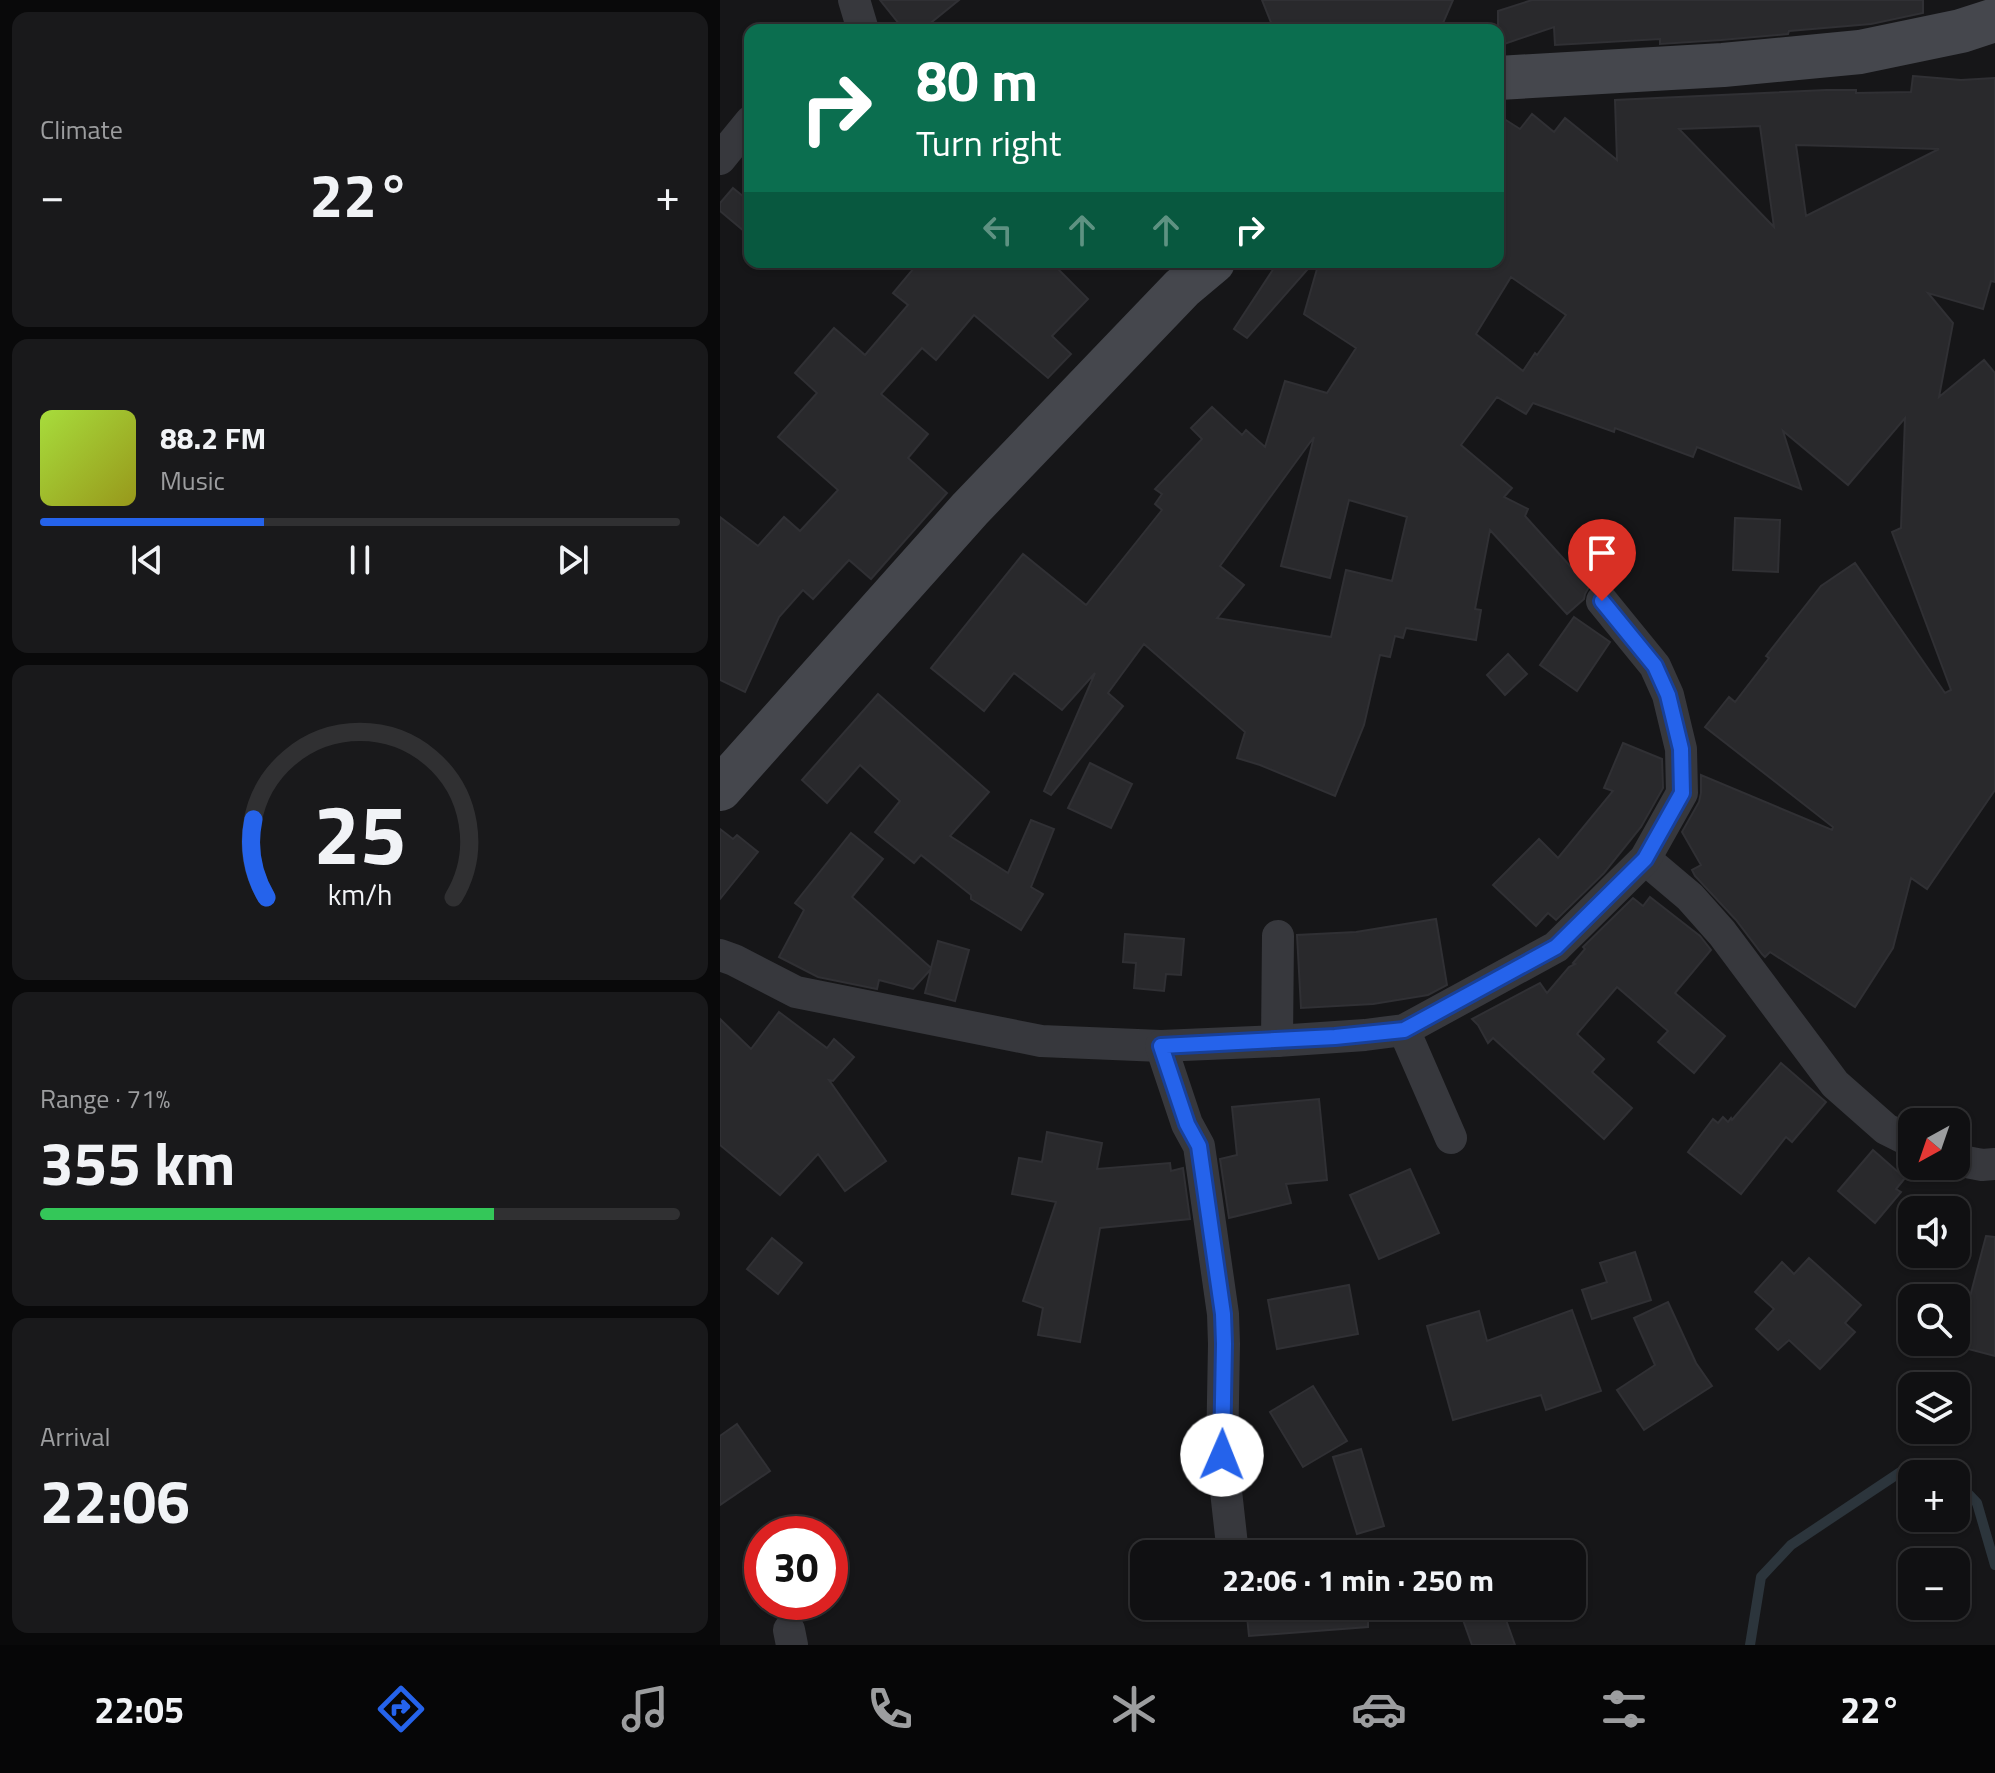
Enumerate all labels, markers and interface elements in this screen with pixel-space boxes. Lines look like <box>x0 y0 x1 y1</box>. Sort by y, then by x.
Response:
text: 80 m <box>916 38 1038 123</box>
icon: right <box>784 56 888 160</box>
text: Climate <box>40 110 123 149</box>
text: Turn right <box>916 115 1061 170</box>
text: 22° <box>310 149 410 240</box>
text: − <box>40 161 65 228</box>
text: + <box>655 161 680 228</box>
icon: left <box>976 208 1020 252</box>
icon: ahead <box>1060 208 1104 252</box>
icon: ahead <box>1144 208 1188 252</box>
icon: right <box>1228 208 1272 252</box>
text: 88.2 FM <box>160 415 266 461</box>
text: Music <box>160 461 225 500</box>
pin <box>1568 519 1636 601</box>
icon: arrive <box>1580 531 1624 575</box>
icon: previous <box>125 538 169 582</box>
icon: pause <box>338 538 382 582</box>
icon: next <box>551 538 595 582</box>
text: 25 <box>313 770 407 896</box>
text: km/h <box>328 874 392 917</box>
text: Range · 71% <box>40 1079 170 1118</box>
north arrow <box>1898 1108 1970 1180</box>
map controls <box>1898 1108 1970 1620</box>
text: 355 km <box>40 1117 235 1208</box>
button: sound <box>1898 1196 1970 1268</box>
button: search <box>1898 1284 1970 1356</box>
button: layers <box>1898 1372 1970 1444</box>
position arrow <box>1180 1413 1264 1497</box>
text: Arrival <box>40 1417 111 1456</box>
text: 22:06 <box>40 1455 190 1546</box>
button: + <box>1898 1460 1970 1532</box>
speed limit sign: 30 <box>744 1516 848 1620</box>
button: − <box>1898 1548 1970 1620</box>
text: 22:06 · 1 min · 250 m <box>1222 1557 1494 1603</box>
icon: directions <box>373 1681 429 1737</box>
icon: music <box>617 1681 673 1737</box>
icon: phone <box>862 1681 918 1737</box>
icon: climate <box>1106 1681 1162 1737</box>
icon: car <box>1351 1681 1407 1737</box>
icon: filters <box>1596 1681 1652 1737</box>
text: 22:05 <box>94 1682 184 1737</box>
text: 22° <box>1840 1682 1901 1737</box>

